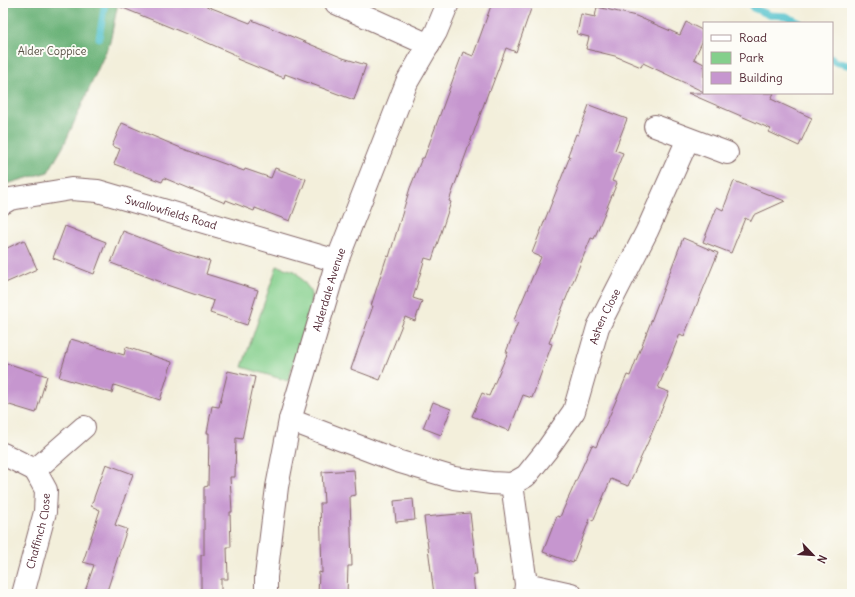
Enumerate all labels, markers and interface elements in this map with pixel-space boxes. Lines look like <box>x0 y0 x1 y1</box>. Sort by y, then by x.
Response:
legend <box>703 22 833 94</box>
text: Road <box>739 30 767 45</box>
park label: Alder Coppice <box>18 44 86 58</box>
text: Park <box>739 50 764 65</box>
text: Building <box>739 70 783 85</box>
street label: Swallowfields Road <box>123 192 219 233</box>
street label: Alderdale Avenue <box>310 246 349 333</box>
street label: Ashen Close <box>586 286 624 346</box>
street label: Chaffinch Close <box>23 493 53 570</box>
north arrow <box>793 535 833 575</box>
text: N <box>814 553 830 566</box>

